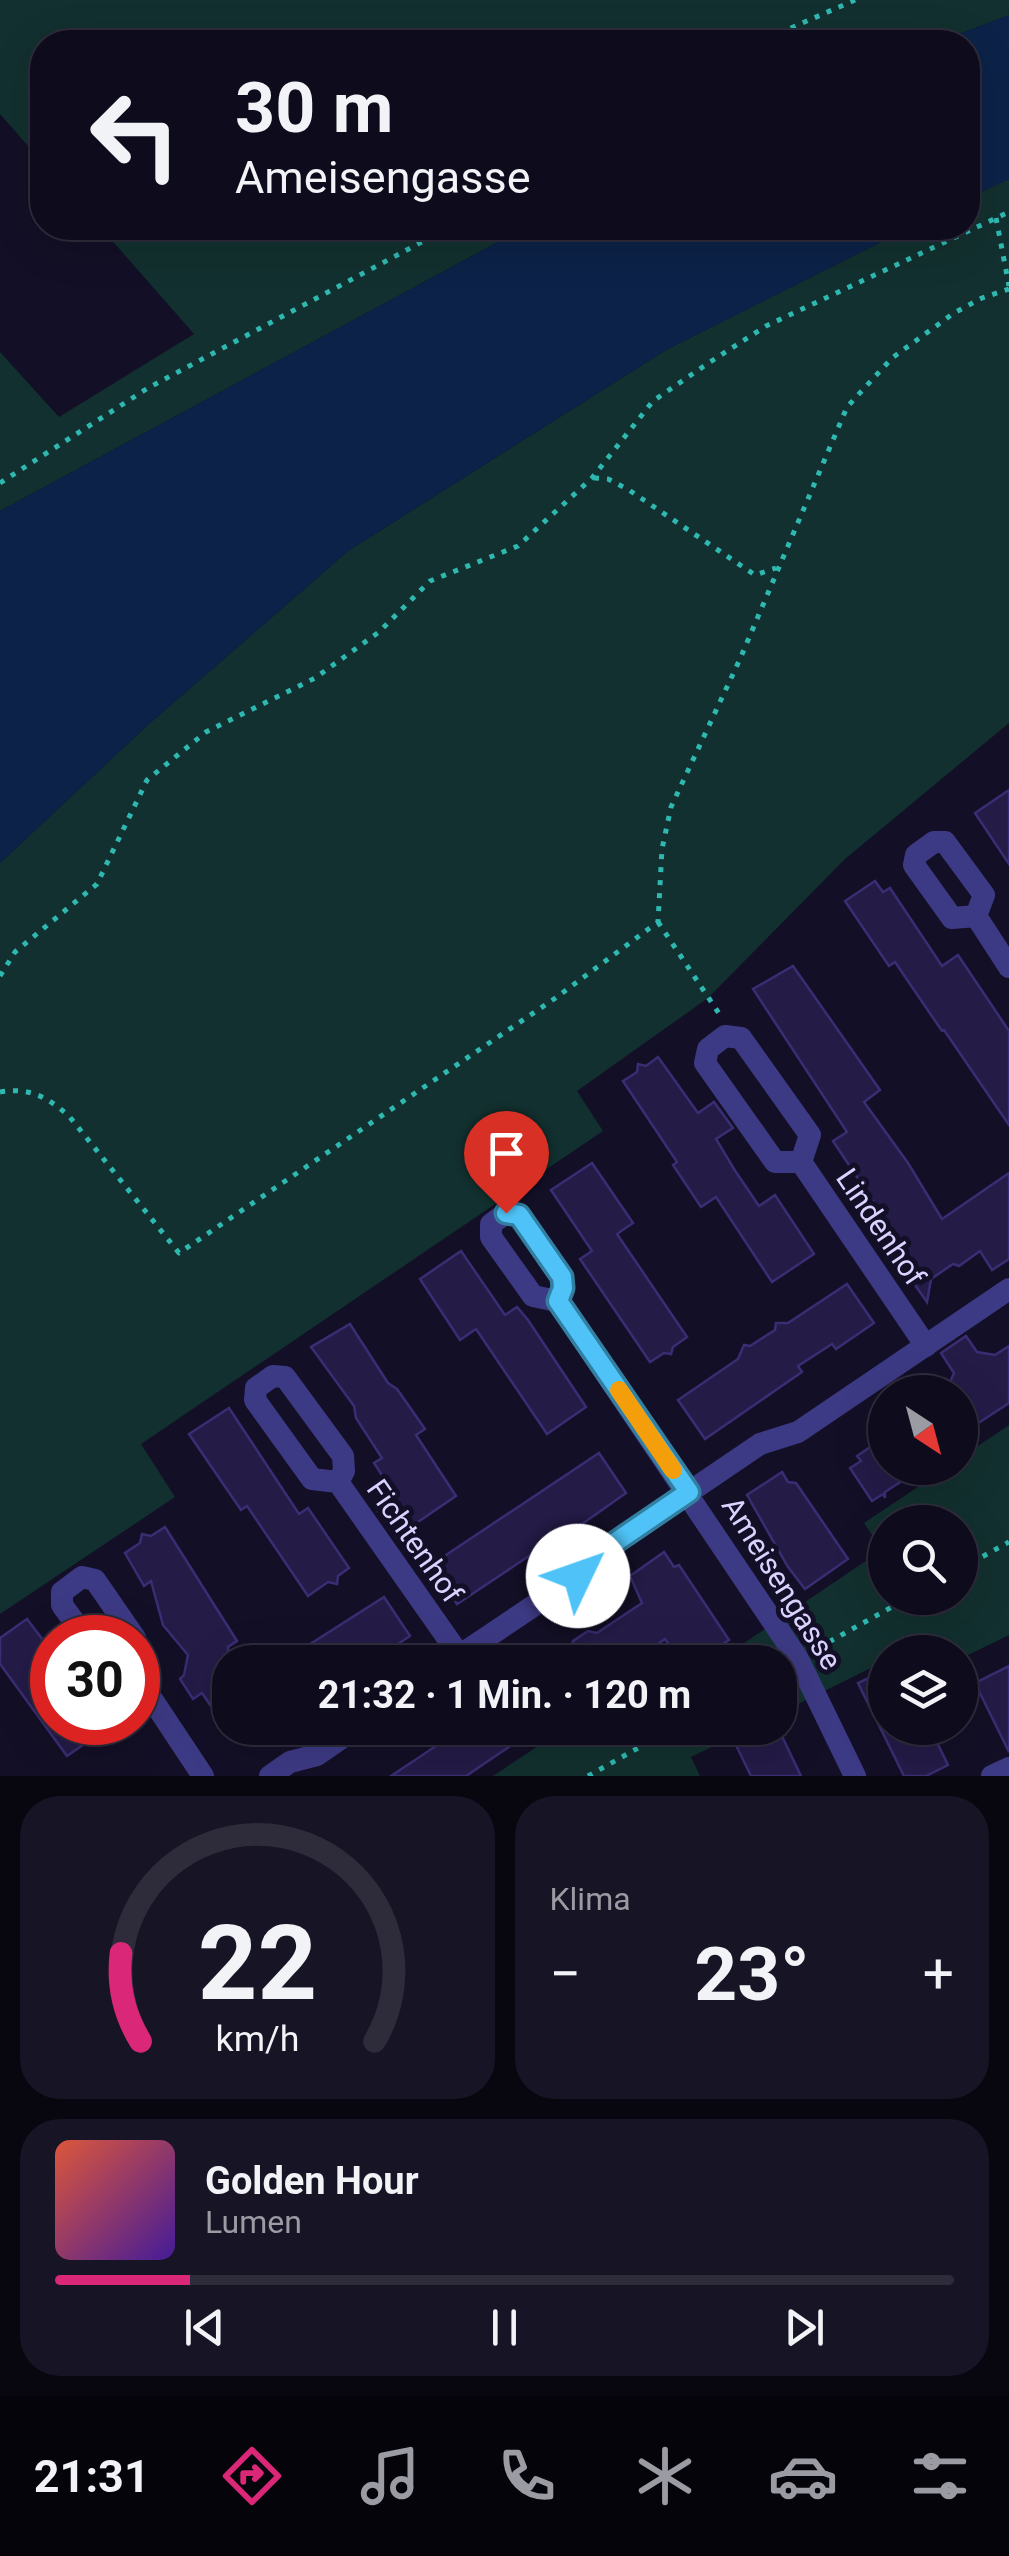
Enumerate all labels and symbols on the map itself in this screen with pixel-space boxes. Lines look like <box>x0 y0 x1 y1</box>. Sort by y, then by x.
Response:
pin <box>464 1111 549 1214</box>
street label: Lindenhof <box>829 1162 933 1293</box>
north arrow <box>868 1375 978 1485</box>
street label: Fichtenhof <box>360 1473 471 1610</box>
street label: Ameisengasse <box>715 1490 849 1676</box>
position arrow <box>526 1524 630 1628</box>
speed limit sign: 30 <box>30 1615 160 1745</box>

